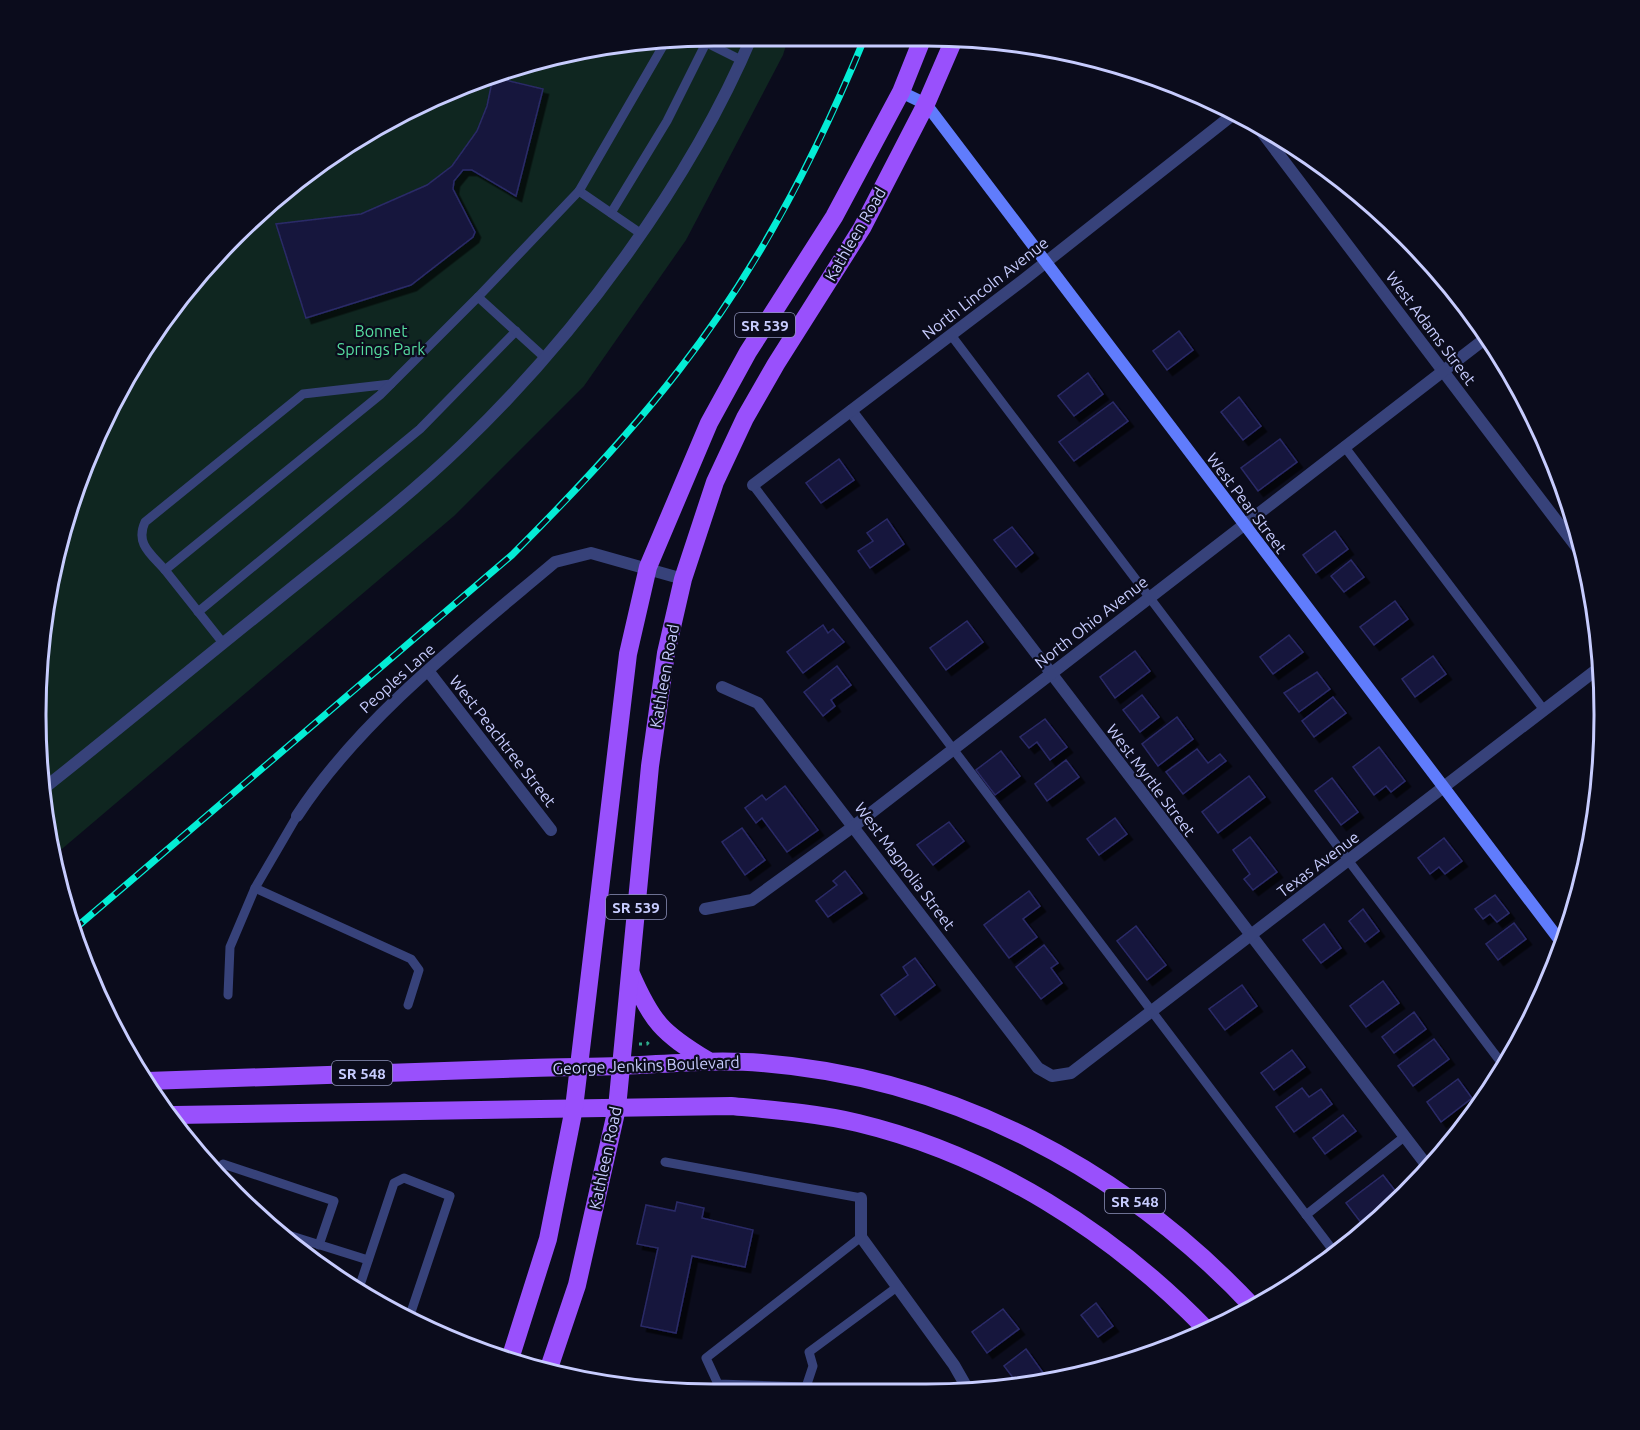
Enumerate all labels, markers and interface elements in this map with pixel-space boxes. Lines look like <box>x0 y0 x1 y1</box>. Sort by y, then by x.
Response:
street label: Kathleen Road <box>821 184 889 284</box>
street label: North Lincoln Avenue <box>918 233 1052 343</box>
street label: West Adams Street <box>1382 268 1480 389</box>
road number: SR 539 <box>735 313 795 337</box>
park label: Bonnet Springs Park <box>337 322 425 358</box>
street label: West Pear Street <box>1203 449 1291 557</box>
street label: North Ohio Avenue <box>1031 572 1151 672</box>
street label: Kathleen Road <box>646 623 682 729</box>
street label: Peoples Lane <box>356 640 438 716</box>
street label: West Peachtree Street <box>446 672 560 811</box>
street label: West Myrtle Street <box>1103 720 1199 840</box>
street label: West Magnolia Street <box>851 799 959 934</box>
street label: Texas Avenue <box>1274 827 1362 901</box>
road number: SR 539 <box>606 895 666 919</box>
street label: George Jenkins Boulevard <box>552 1053 740 1077</box>
road number: SR 548 <box>332 1061 392 1085</box>
street label: Kathleen Road <box>585 1105 625 1211</box>
road number: SR 548 <box>1105 1189 1165 1213</box>

